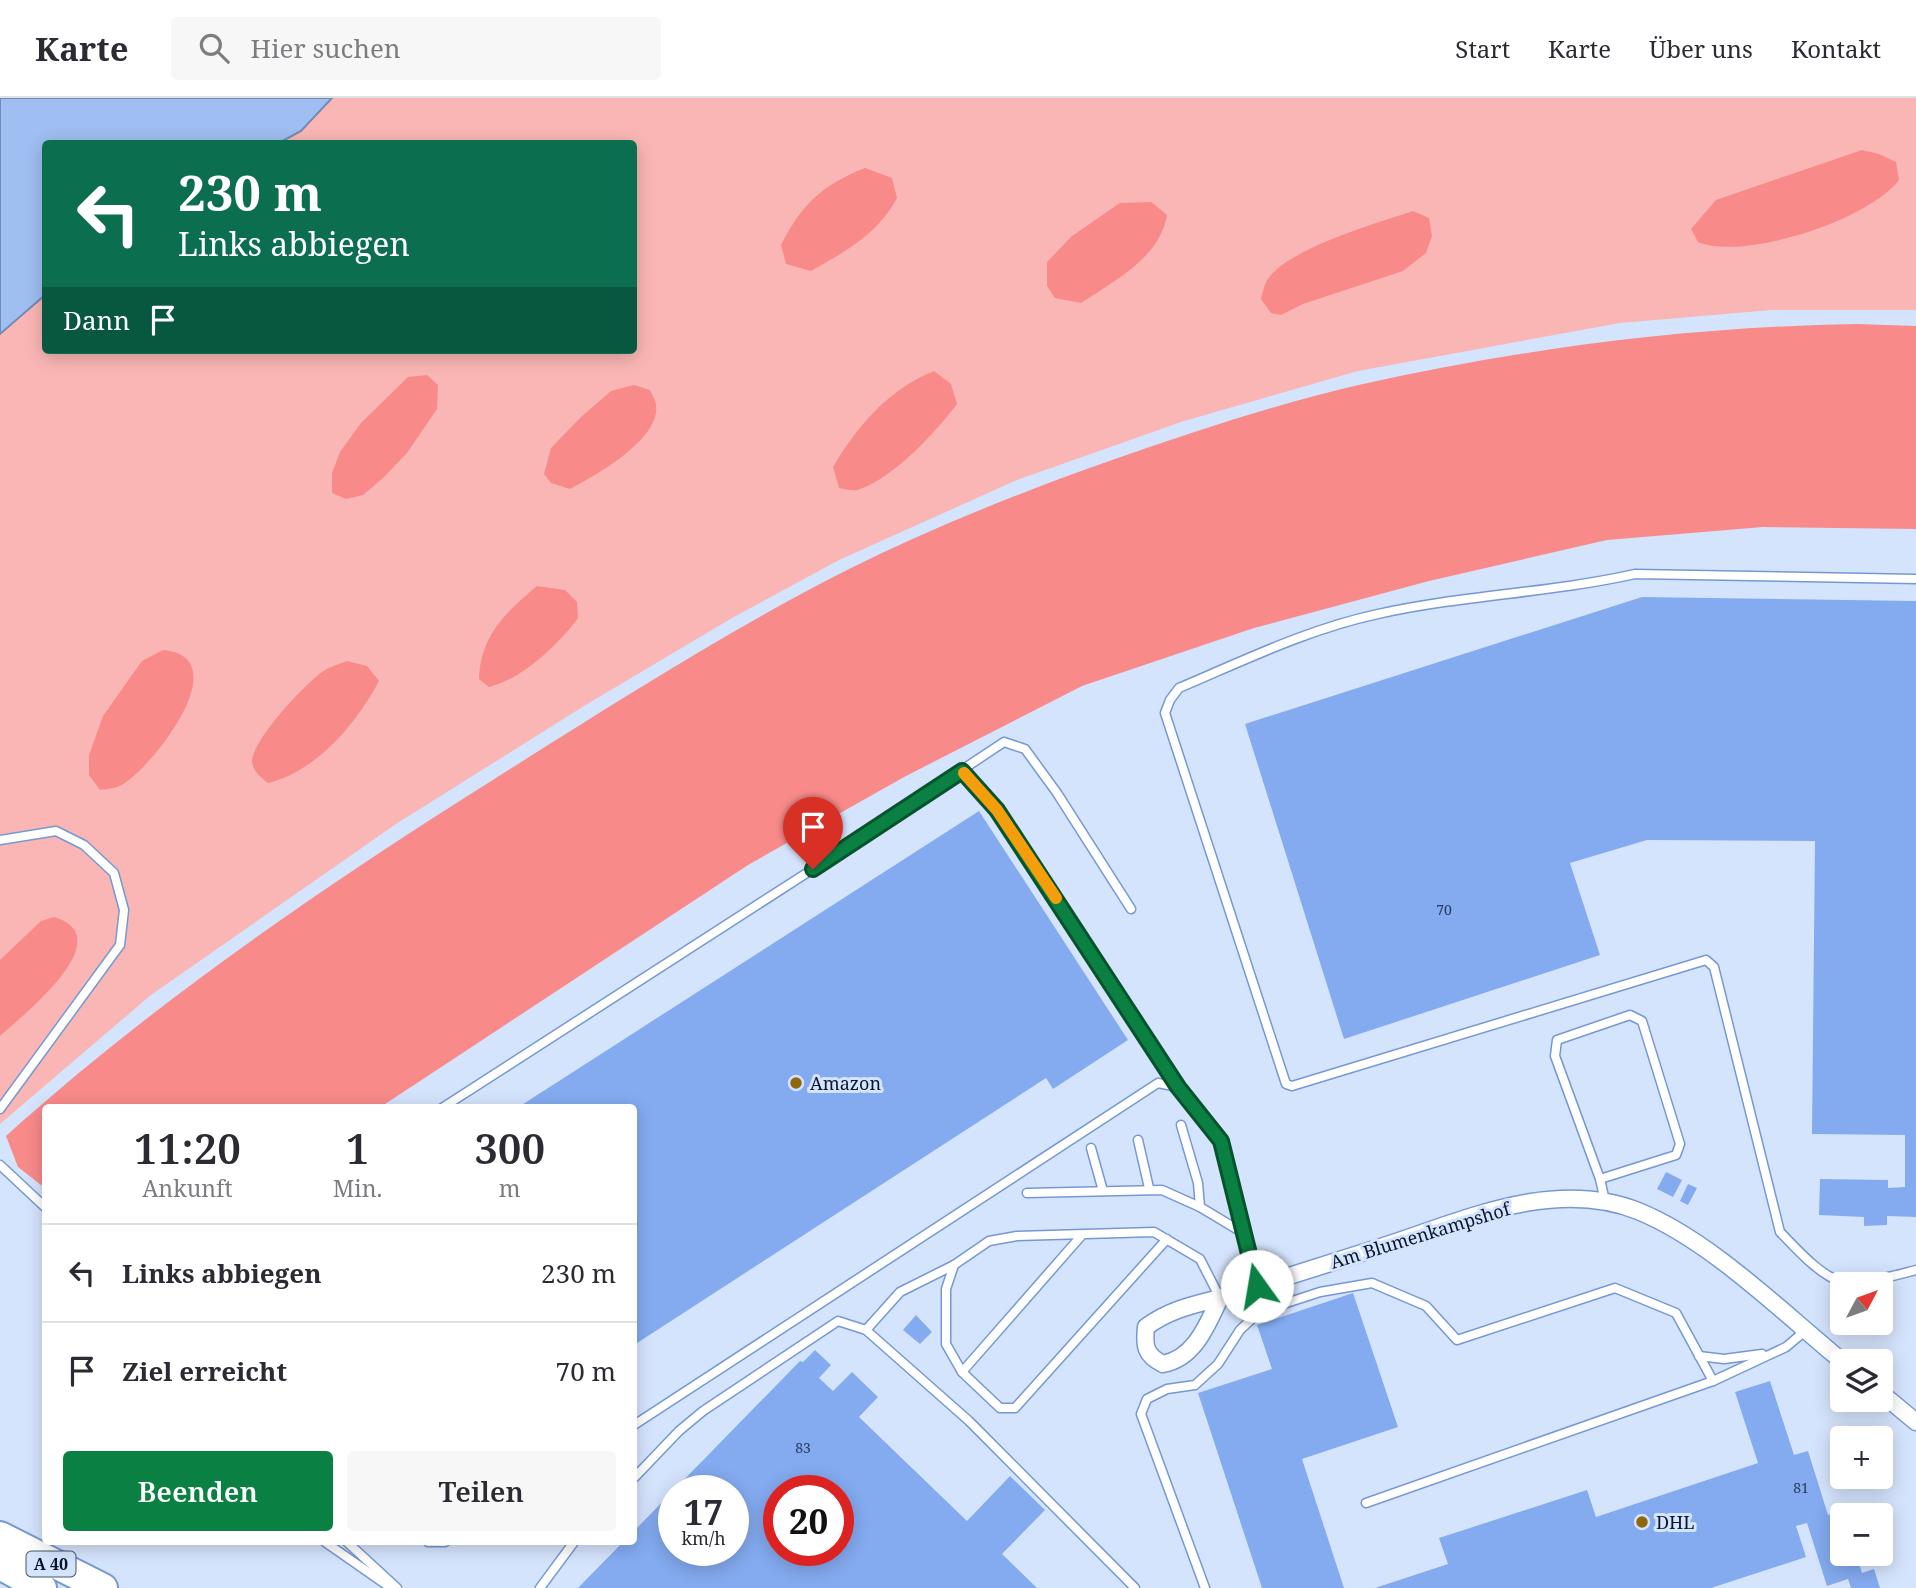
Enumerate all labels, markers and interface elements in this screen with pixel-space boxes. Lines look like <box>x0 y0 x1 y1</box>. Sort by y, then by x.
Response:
search box <box>171 17 661 80</box>
text: Karte <box>35 26 129 71</box>
icon: search <box>195 29 233 67</box>
text: Hier suchen <box>251 30 401 66</box>
text: Start <box>1455 32 1510 65</box>
text: Karte <box>1548 32 1611 65</box>
text: Über uns <box>1649 32 1753 65</box>
text: Kontakt <box>1791 32 1881 65</box>
text: 230 m <box>178 159 322 225</box>
icon: left <box>63 168 154 259</box>
text: Links abbiegen <box>178 222 410 265</box>
icon: arrive <box>144 301 182 339</box>
text: Dann <box>63 302 130 338</box>
pin <box>783 797 843 869</box>
icon: arrive <box>794 808 832 846</box>
house number: 70 <box>1436 900 1452 919</box>
place label: Amazon <box>810 1071 881 1095</box>
marker: Amazon <box>788 1075 804 1091</box>
text: 11:20 <box>134 1119 241 1176</box>
text: 1 <box>346 1119 369 1176</box>
text: 300 <box>474 1119 545 1176</box>
text: Ankunft <box>142 1172 233 1204</box>
text: Min. <box>333 1172 382 1204</box>
text: m <box>499 1172 521 1204</box>
street label: Am Blumenkampshof <box>1327 1196 1514 1274</box>
position arrow <box>1220 1249 1294 1323</box>
icon: left <box>63 1254 101 1292</box>
text: Links abbiegen <box>122 1255 321 1291</box>
text: 230 m <box>541 1255 616 1291</box>
north arrow <box>1830 1272 1894 1335</box>
map controls <box>1830 1272 1893 1566</box>
button: layers <box>1830 1349 1893 1412</box>
icon: arrive <box>63 1352 101 1390</box>
text: Ziel erreicht <box>122 1353 287 1389</box>
text: 70 m <box>556 1353 616 1389</box>
button: + <box>1830 1426 1893 1489</box>
house number: 83 <box>795 1438 811 1457</box>
button: Beenden <box>63 1451 333 1531</box>
button: Teilen <box>347 1451 616 1531</box>
speed limit sign: 20 <box>763 1475 854 1566</box>
house number: 81 <box>1793 1478 1809 1497</box>
text: 17 <box>684 1488 723 1535</box>
button: − <box>1830 1503 1893 1566</box>
place label: DHL <box>1656 1510 1695 1534</box>
marker: DHL <box>1634 1514 1650 1530</box>
text: km/h <box>681 1526 726 1550</box>
road number: A 40 <box>26 1552 76 1576</box>

